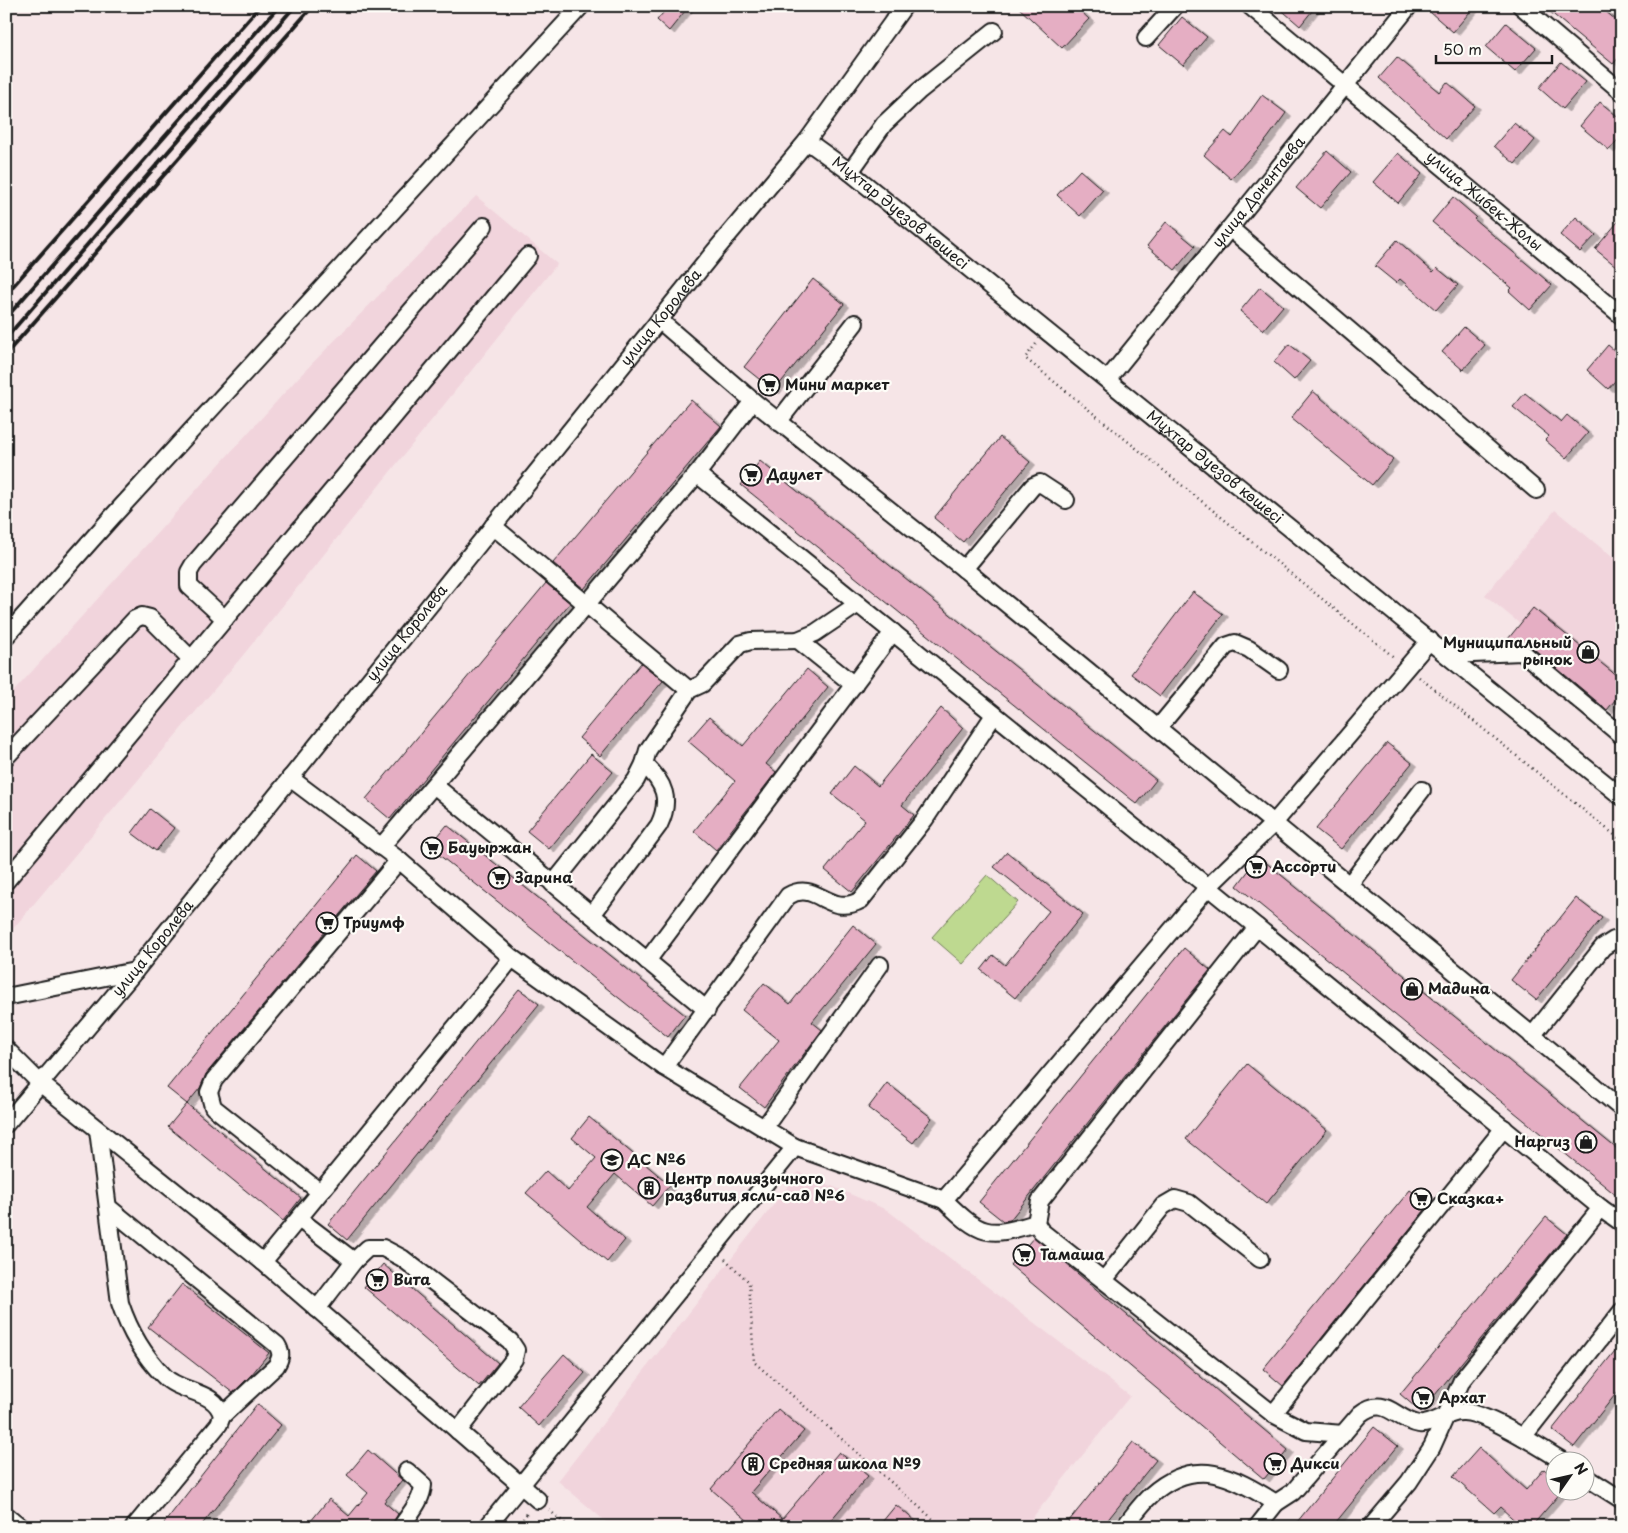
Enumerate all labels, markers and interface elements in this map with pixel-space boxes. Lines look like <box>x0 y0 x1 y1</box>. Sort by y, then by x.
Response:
scale bar <box>1436 32 1552 64</box>
text: 50 m <box>1443 37 1482 60</box>
street label: улица Донентаева <box>1205 130 1310 252</box>
street label: улица Жибек-Жолы <box>1422 145 1549 256</box>
street label: Мұхтар Әуезов көшесі <box>828 150 975 274</box>
street label: улица Королева <box>614 263 707 370</box>
place label: Мини маркет <box>785 372 890 395</box>
supermarket icon: Мини маркет <box>757 373 781 397</box>
street label: Мұхтар Әуезов көшесі <box>1142 404 1289 528</box>
place label: Даулет <box>766 462 823 485</box>
supermarket icon: Даулет <box>739 463 763 487</box>
street label: улица Королева <box>360 578 453 686</box>
place label: Муниципальный рынок <box>1443 630 1572 670</box>
shop icon: Муниципальный рынок <box>1576 640 1600 664</box>
place label: Бауыржан <box>448 835 532 858</box>
supermarket icon: Бауыржан <box>420 836 444 860</box>
place label: Ассорти <box>1272 854 1336 877</box>
supermarket icon: Ассорти <box>1244 855 1268 879</box>
place label: Зарина <box>514 865 573 888</box>
supermarket icon: Зарина <box>487 866 511 890</box>
street label: улица Королева <box>105 894 199 1001</box>
place label: Триумф <box>343 910 405 933</box>
supermarket icon: Триумф <box>315 911 339 935</box>
place label: Мадина <box>1428 976 1491 999</box>
shop icon: Мадина <box>1400 977 1424 1001</box>
place label: Наргиз <box>1515 1129 1570 1152</box>
shop icon: Наргиз <box>1574 1130 1598 1154</box>
place label: ДС №6 <box>627 1147 686 1170</box>
school or university icon: ДС №6 <box>600 1148 624 1172</box>
place label: Центр полиязычного развития ясли-сад №6 <box>665 1166 845 1206</box>
building icon: Центр полиязычного развития ясли-сад №6 <box>637 1176 661 1200</box>
place label: Сказка+ <box>1437 1186 1504 1209</box>
supermarket icon: Сказка+ <box>1409 1187 1433 1211</box>
place label: Тамаша <box>1040 1242 1105 1265</box>
supermarket icon: Тамаша <box>1012 1243 1036 1267</box>
place label: Вита <box>393 1267 431 1290</box>
supermarket icon: Вита <box>365 1268 389 1292</box>
place label: Архат <box>1439 1385 1486 1408</box>
supermarket icon: Архат <box>1411 1386 1435 1410</box>
north arrow <box>1546 1450 1596 1500</box>
place label: Средняя школа №9 <box>769 1451 921 1474</box>
place label: Дикси <box>1290 1451 1340 1474</box>
building icon: Средняя школа №9 <box>741 1452 765 1476</box>
supermarket icon: Дикси <box>1263 1452 1287 1476</box>
text: N <box>1569 1458 1593 1479</box>

